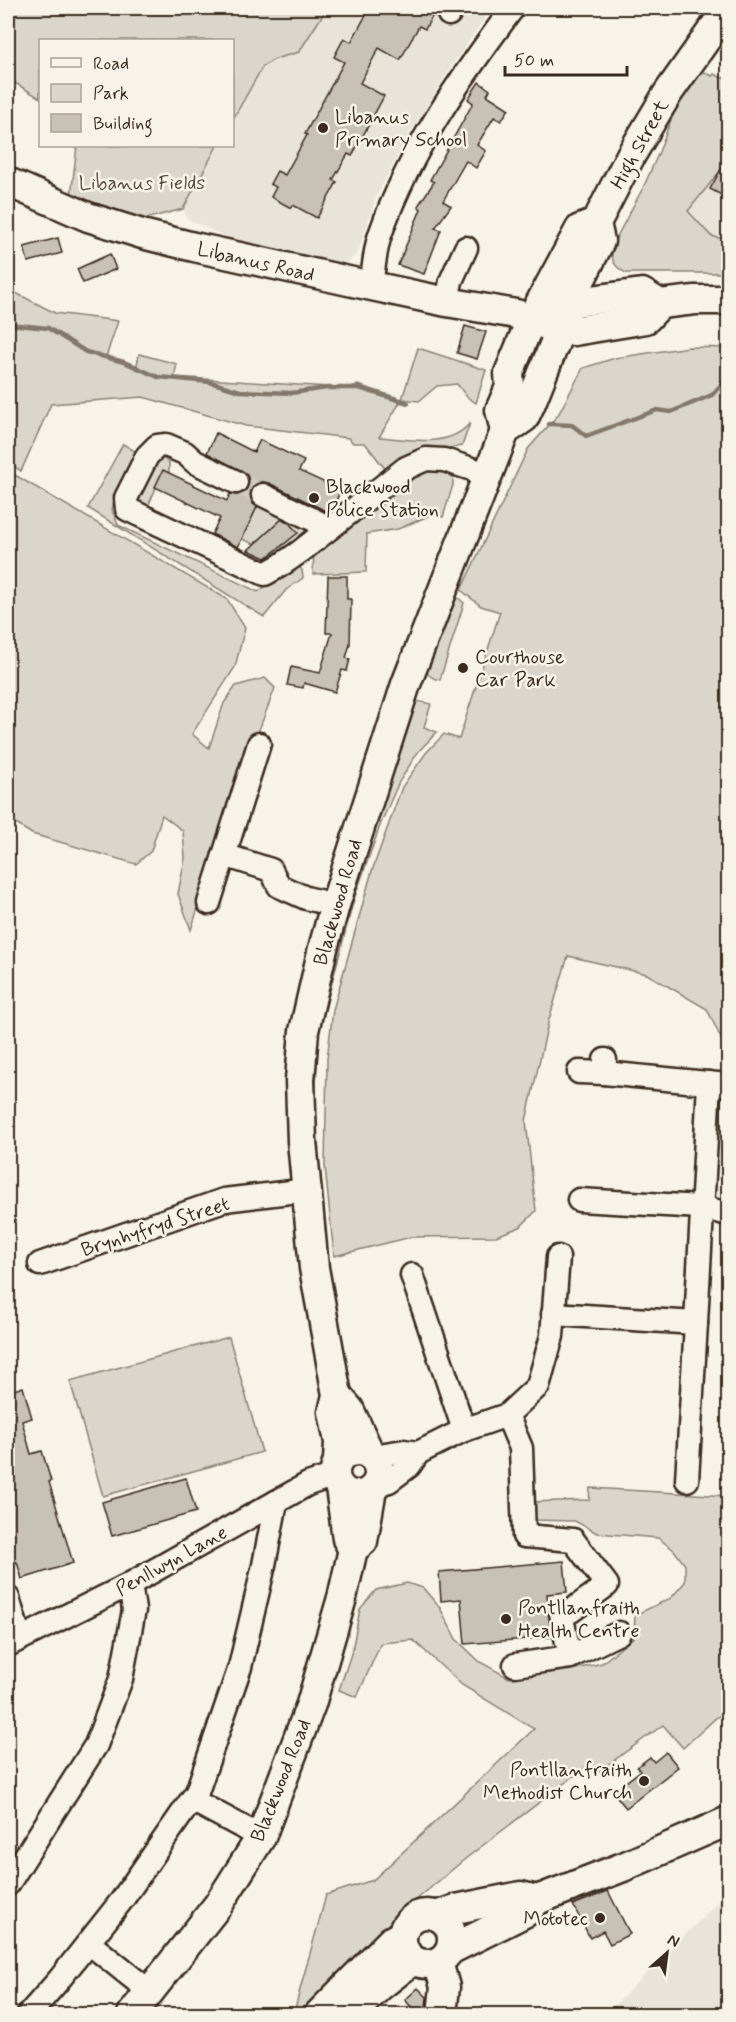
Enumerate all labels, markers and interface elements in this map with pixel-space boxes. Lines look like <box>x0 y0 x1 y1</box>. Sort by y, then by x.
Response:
legend <box>39 39 234 147</box>
scale bar <box>505 39 626 77</box>
text: 50 m <box>514 49 554 73</box>
text: Road <box>93 52 129 76</box>
text: Park <box>93 82 129 106</box>
street label: High Street <box>605 95 678 195</box>
place label: Libanus Primary School <box>335 104 467 154</box>
text: Building <box>93 112 153 138</box>
marker: Libanus Primary School <box>316 121 330 135</box>
park label: Libanus Fields <box>79 170 205 197</box>
street label: Libanus Road <box>194 236 317 289</box>
place label: Blackwood Police Station <box>326 474 439 524</box>
marker: Blackwood Police Station <box>307 491 321 505</box>
place label: Courthouse Car Park <box>475 644 565 694</box>
marker: Courthouse Car Park <box>456 661 470 675</box>
street label: Blackwood Road <box>308 836 369 969</box>
street label: Brynhyfryd Street <box>78 1191 233 1264</box>
street label: Penllwyn Lane <box>111 1519 232 1603</box>
place label: Pontllanfraith Health Centre <box>518 1595 640 1645</box>
marker: Pontllanfraith Health Centre <box>499 1612 513 1626</box>
street label: Blackwood Road <box>245 1715 318 1846</box>
place label: Pontllanfraith Methodist Church <box>483 1757 632 1807</box>
marker: Pontllanfraith Methodist Church <box>637 1774 651 1788</box>
place label: Mototec <box>524 1906 588 1933</box>
marker: Mototec <box>593 1911 607 1925</box>
north arrow <box>637 1923 697 1983</box>
text: N <box>664 1929 683 1953</box>

